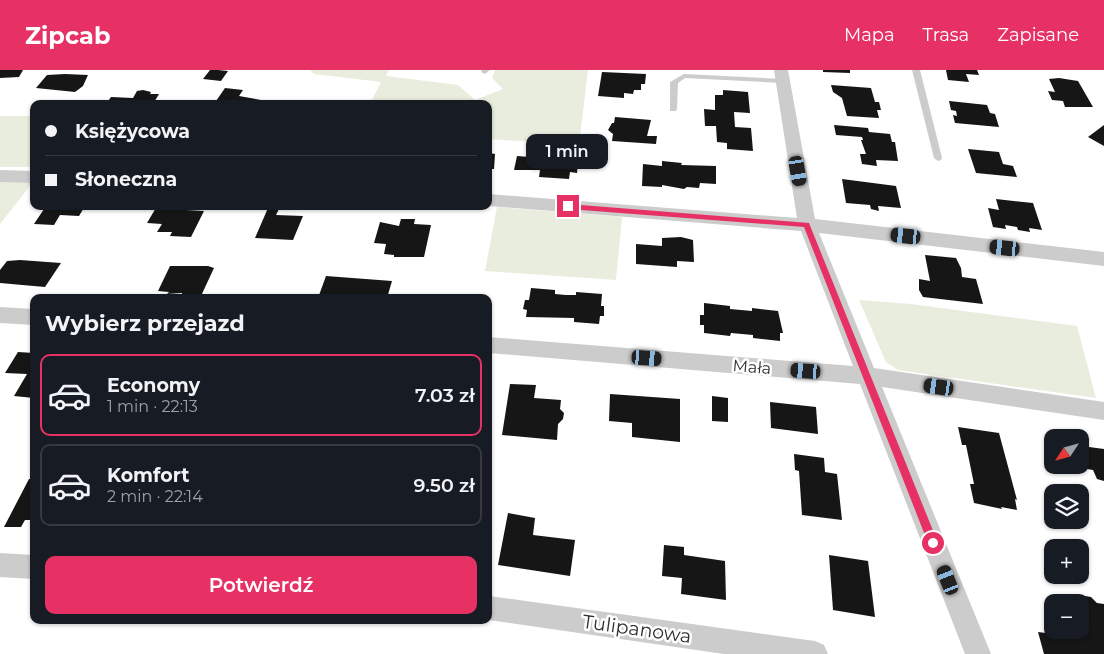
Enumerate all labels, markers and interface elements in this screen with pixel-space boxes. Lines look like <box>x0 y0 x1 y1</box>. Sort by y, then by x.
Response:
text: Zipcab <box>25 21 110 50</box>
text: Mapa <box>844 24 895 46</box>
text: Trasa <box>923 24 969 46</box>
text: Zapisane <box>997 24 1079 46</box>
text: Księżycowa <box>75 120 190 143</box>
callout: 1 min <box>527 134 609 168</box>
text: 1 min <box>546 142 588 161</box>
car <box>788 155 807 187</box>
text: Słoneczna <box>75 168 177 191</box>
route end <box>557 195 579 217</box>
car <box>890 227 921 245</box>
car <box>989 239 1020 257</box>
text: Wybierz przejazd <box>45 310 245 337</box>
car <box>631 349 662 367</box>
street label: Mała <box>732 356 772 378</box>
car <box>790 362 821 380</box>
icon: car <box>47 373 92 418</box>
text: Economy <box>107 374 200 397</box>
car <box>923 377 954 397</box>
text: 7.03 zł <box>415 384 475 407</box>
text: 1 min · 22:13 <box>107 397 198 416</box>
north arrow <box>1044 429 1089 474</box>
map controls <box>1044 429 1089 639</box>
icon: car <box>47 463 92 508</box>
text: Komfort <box>107 464 189 487</box>
text: 9.50 zł <box>414 474 475 497</box>
button: layers <box>1044 484 1089 529</box>
text: 2 min · 22:14 <box>107 487 203 506</box>
route start <box>922 532 944 554</box>
button: + <box>1044 539 1089 584</box>
button: Potwierdź <box>45 556 477 614</box>
car <box>935 563 960 597</box>
button: − <box>1044 594 1089 639</box>
street label: Tulipanowa <box>581 610 693 648</box>

